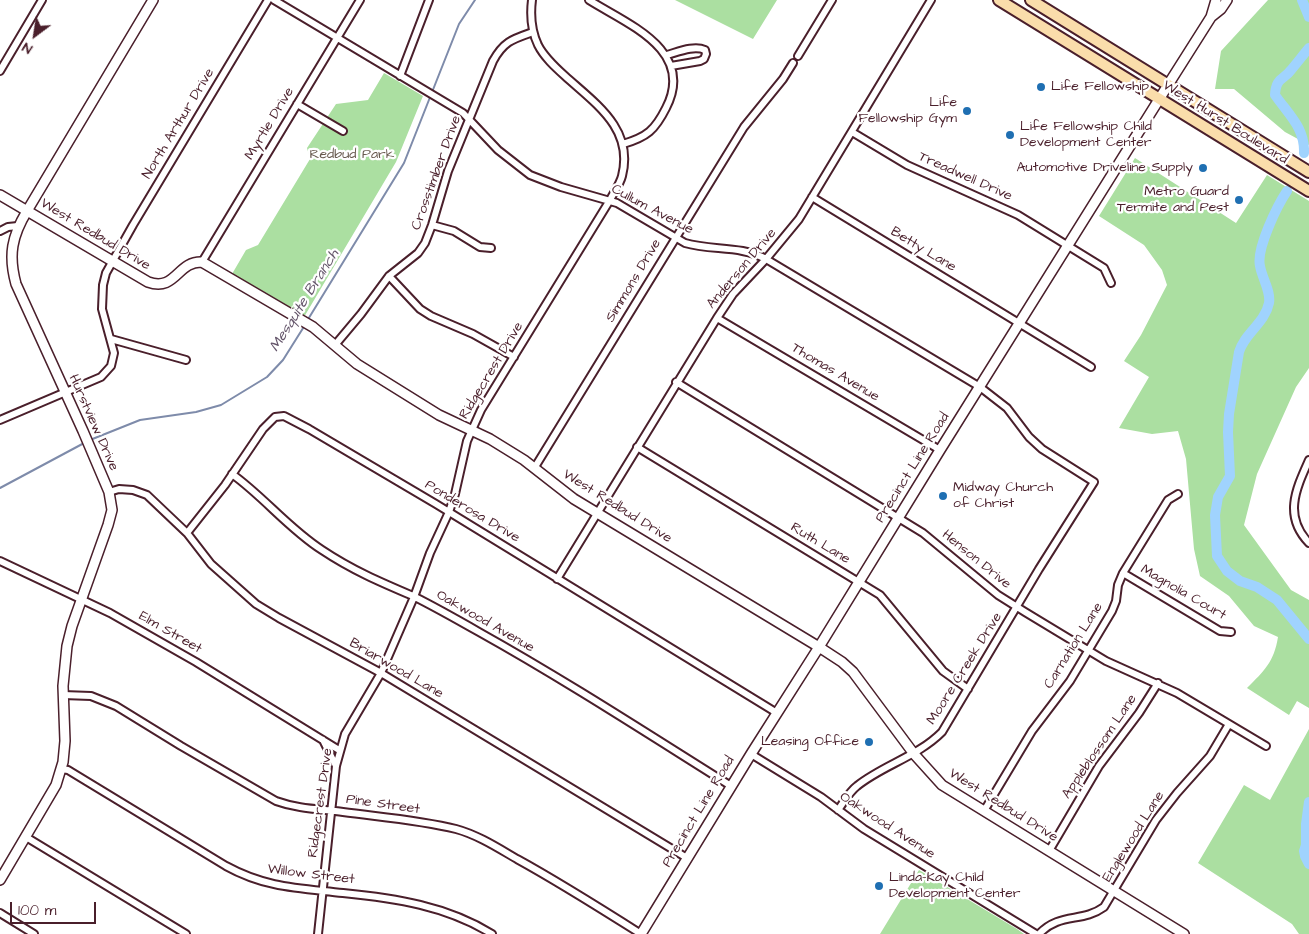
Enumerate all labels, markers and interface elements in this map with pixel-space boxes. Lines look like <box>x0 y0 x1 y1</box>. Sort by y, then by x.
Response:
north arrow <box>10 10 60 60</box>
text: N <box>18 37 36 59</box>
street label: North Arthur Drive <box>139 66 219 182</box>
street label: West Hurst Boulevard <box>1159 78 1291 168</box>
place label: Life Fellowship <box>1051 79 1149 95</box>
marker: Life Fellowship <box>1035 81 1047 93</box>
street label: Myrtle Drive <box>242 85 298 163</box>
place label: Life Fellowship Gym <box>858 95 957 128</box>
marker: Life Fellowship Gym <box>961 105 973 117</box>
street label: Crosstimber Drive <box>408 113 466 233</box>
place label: Life Fellowship Child Development Center <box>1020 119 1152 152</box>
marker: Life Fellowship Child Development Center <box>1004 129 1016 141</box>
park label: Redbud Park <box>310 147 394 163</box>
street label: Treadwell Drive <box>915 149 1015 205</box>
place label: Automotive Driveline Supply <box>1017 160 1193 176</box>
marker: Automotive Driveline Supply <box>1197 162 1209 174</box>
street label: Cullum Avenue <box>608 181 696 239</box>
place label: Metro Guard Termite and Pest <box>1117 184 1229 216</box>
marker: Metro Guard Termite and Pest <box>1233 194 1245 206</box>
street label: West Redbud Drive <box>37 196 153 274</box>
street label: Betty Lane <box>887 224 959 276</box>
street label: Anderson Drive <box>704 225 780 313</box>
street label: Simmons Drive <box>603 236 665 326</box>
water label: Mesquite Branch <box>266 247 344 355</box>
street label: Ridgecrest Drive <box>456 319 528 423</box>
street label: Thomas Avenue <box>788 340 882 406</box>
street label: Hurstview Drive <box>64 372 122 474</box>
street label: Precinct Line Road <box>872 410 954 526</box>
street label: West Redbud Drive <box>559 467 675 547</box>
street label: Ponderosa Drive <box>422 477 522 547</box>
place label: Midway Church of Christ <box>953 480 1053 512</box>
marker: Midway Church of Christ <box>937 490 949 502</box>
street label: Ruth Lane <box>787 520 853 568</box>
street label: Henson Drive <box>938 527 1014 593</box>
street label: Magnolia Court <box>1137 562 1229 624</box>
street label: Oakwood Avenue <box>433 587 537 657</box>
street label: Carnation Lane <box>1041 600 1107 692</box>
street label: Elm Street <box>135 608 205 658</box>
street label: Moore Creek Drive <box>924 610 1006 728</box>
street label: Briarwood Lane <box>346 635 446 703</box>
street label: Appleblossom Lane <box>1059 692 1141 802</box>
place label: Leasing Office <box>761 734 859 750</box>
marker: Leasing Office <box>863 736 875 748</box>
street label: Ridgecrest Drive <box>305 747 337 859</box>
street label: Precinct Line Road <box>659 753 739 871</box>
street label: West Redbud Drive <box>945 766 1061 846</box>
street label: Oakwood Avenue <box>836 789 938 863</box>
street label: Englewood Lane <box>1099 789 1169 885</box>
street label: Pine Street <box>345 792 421 818</box>
street label: Willow Street <box>266 861 356 889</box>
place label: Linda-Kay Child Development Center <box>889 870 1021 902</box>
marker: Linda-Kay Child Development Center <box>873 880 885 892</box>
scale bar <box>12 892 99 924</box>
text: 100 m <box>18 900 57 921</box>

